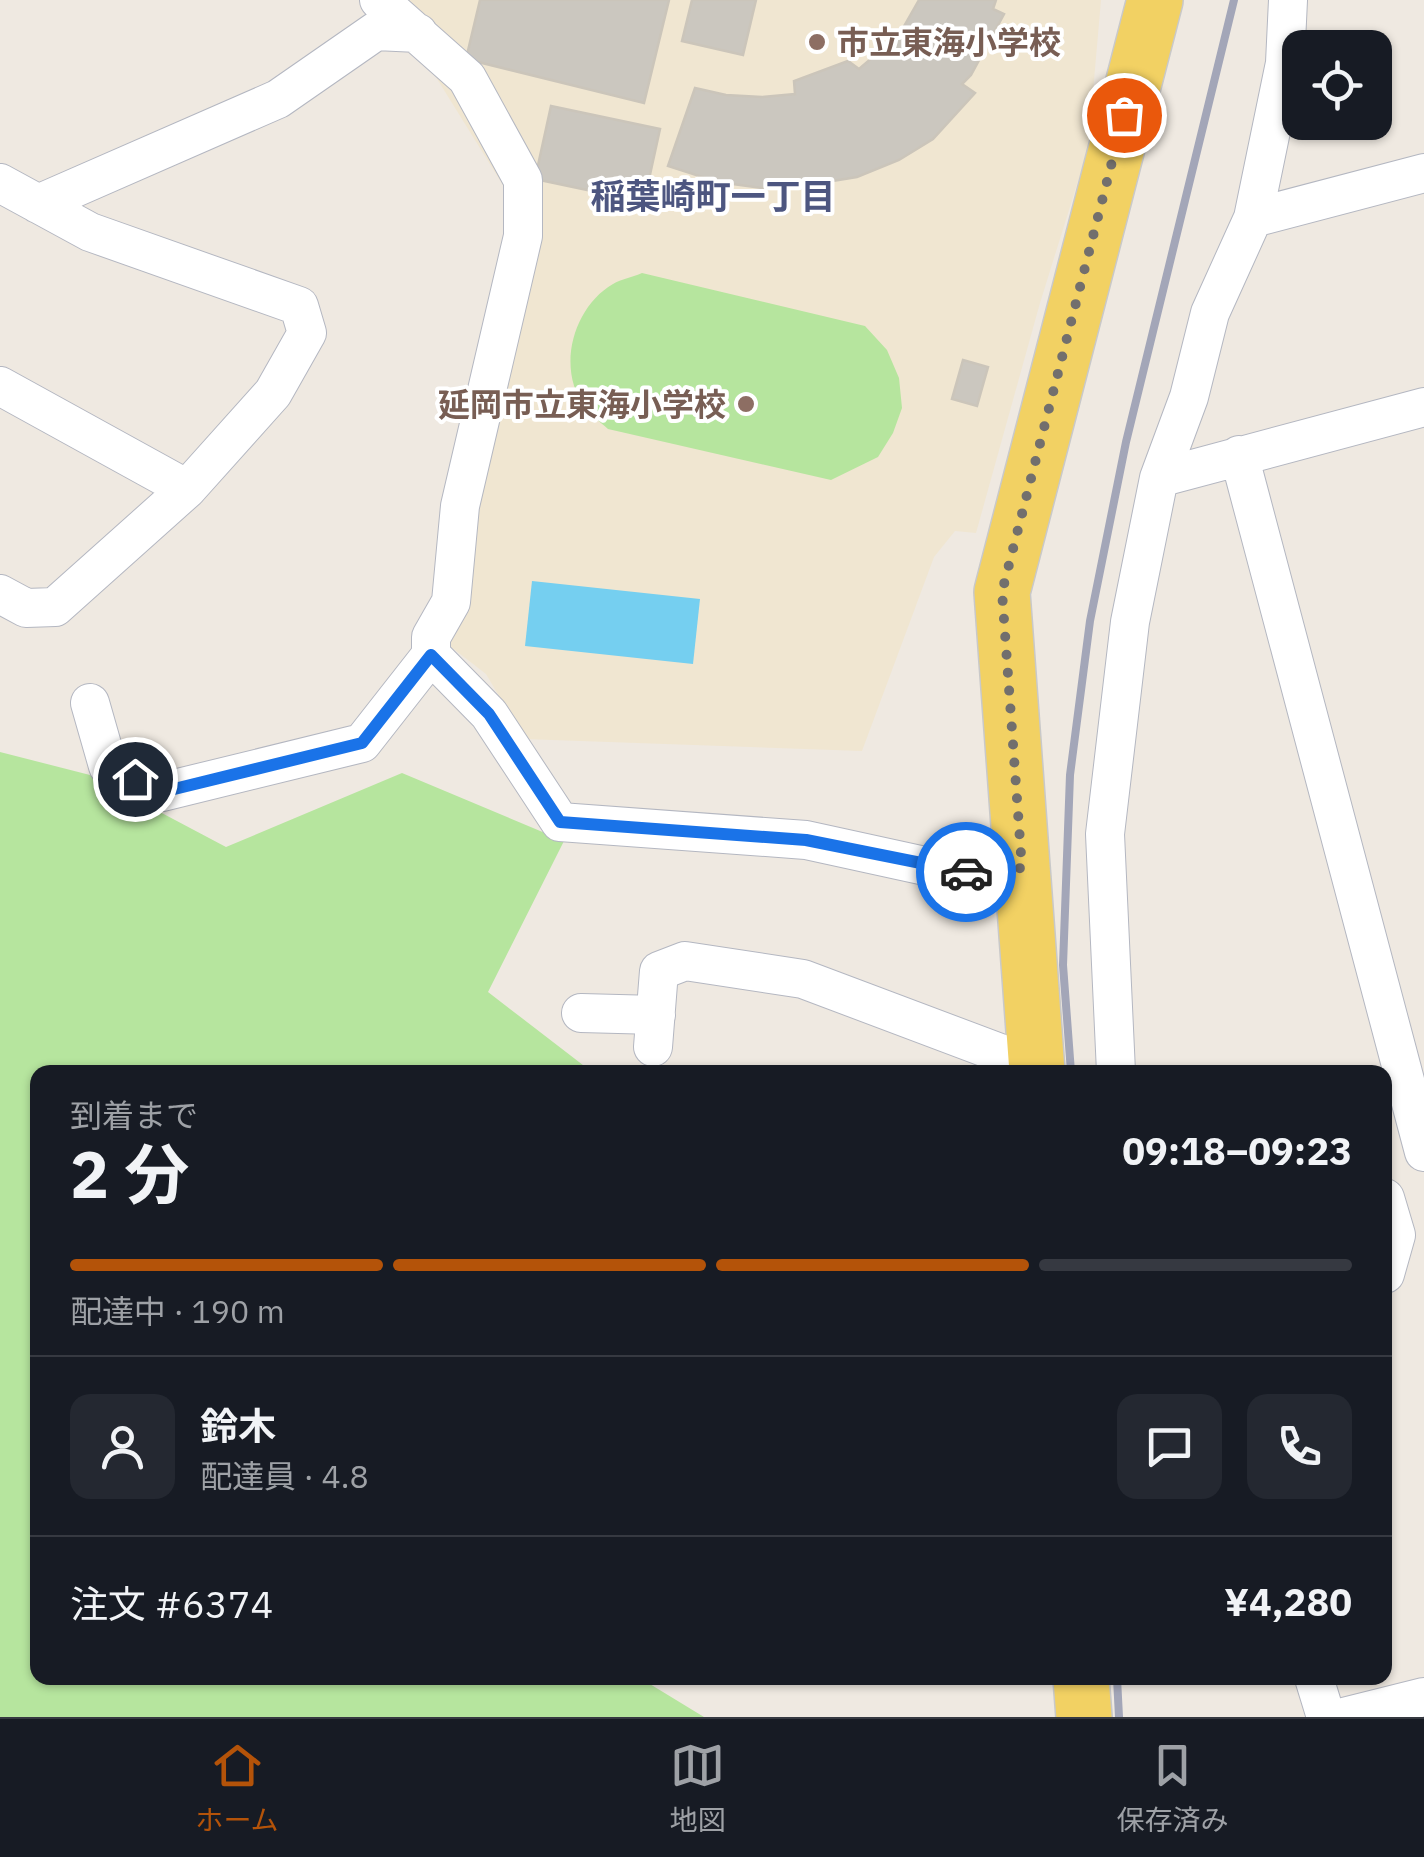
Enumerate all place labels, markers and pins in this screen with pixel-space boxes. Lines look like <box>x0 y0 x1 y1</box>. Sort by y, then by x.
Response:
place label: 市立東海小学校 <box>837 21 1061 63</box>
marker: 市立東海小学校 <box>806 31 828 53</box>
pin <box>1082 73 1167 158</box>
place label: 延岡市立東海小学校 <box>438 383 726 425</box>
marker: 延岡市立東海小学校 <box>735 393 757 415</box>
pin <box>93 737 178 822</box>

